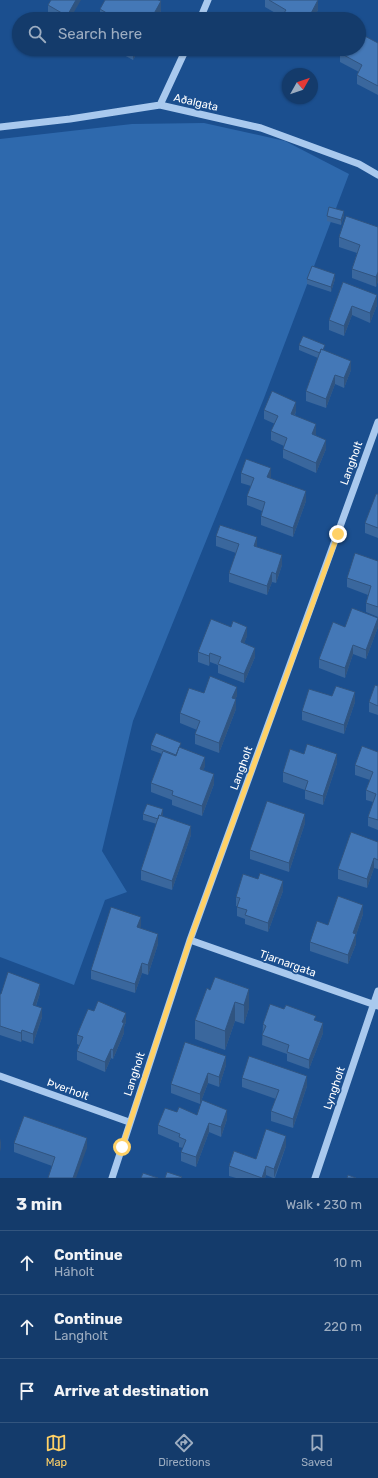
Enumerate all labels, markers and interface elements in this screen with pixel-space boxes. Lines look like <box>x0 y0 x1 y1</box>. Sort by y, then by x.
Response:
search box <box>12 12 366 56</box>
icon: search <box>26 23 48 45</box>
text: Search here <box>58 25 142 43</box>
north arrow <box>282 68 318 104</box>
street label: Aðalgata <box>172 91 219 114</box>
street label: Langholt <box>338 439 366 487</box>
route end <box>329 525 347 543</box>
street label: Langholt <box>228 744 256 792</box>
street label: Tjarnargata <box>258 947 318 980</box>
street label: Langholt <box>121 1050 148 1098</box>
street label: Lyngholt <box>321 1064 348 1111</box>
street label: Þverholt <box>45 1076 91 1103</box>
route start <box>113 1138 131 1156</box>
text: 3 min <box>16 1194 62 1214</box>
text: Walk · 230 m <box>286 1197 362 1212</box>
text: Continue <box>54 1246 123 1264</box>
icon: ahead <box>16 1252 38 1274</box>
text: 10 m <box>333 1255 362 1270</box>
text: Háholt <box>54 1264 94 1279</box>
text: Continue <box>54 1310 123 1328</box>
icon: ahead <box>16 1316 38 1338</box>
text: 220 m <box>324 1319 362 1334</box>
text: Langholt <box>54 1328 108 1343</box>
icon: arrive <box>16 1380 38 1402</box>
text: Arrive at destination <box>54 1382 209 1400</box>
tab: Map <box>45 1432 67 1469</box>
tab: Directions <box>158 1432 210 1469</box>
tab: Saved <box>301 1432 333 1469</box>

